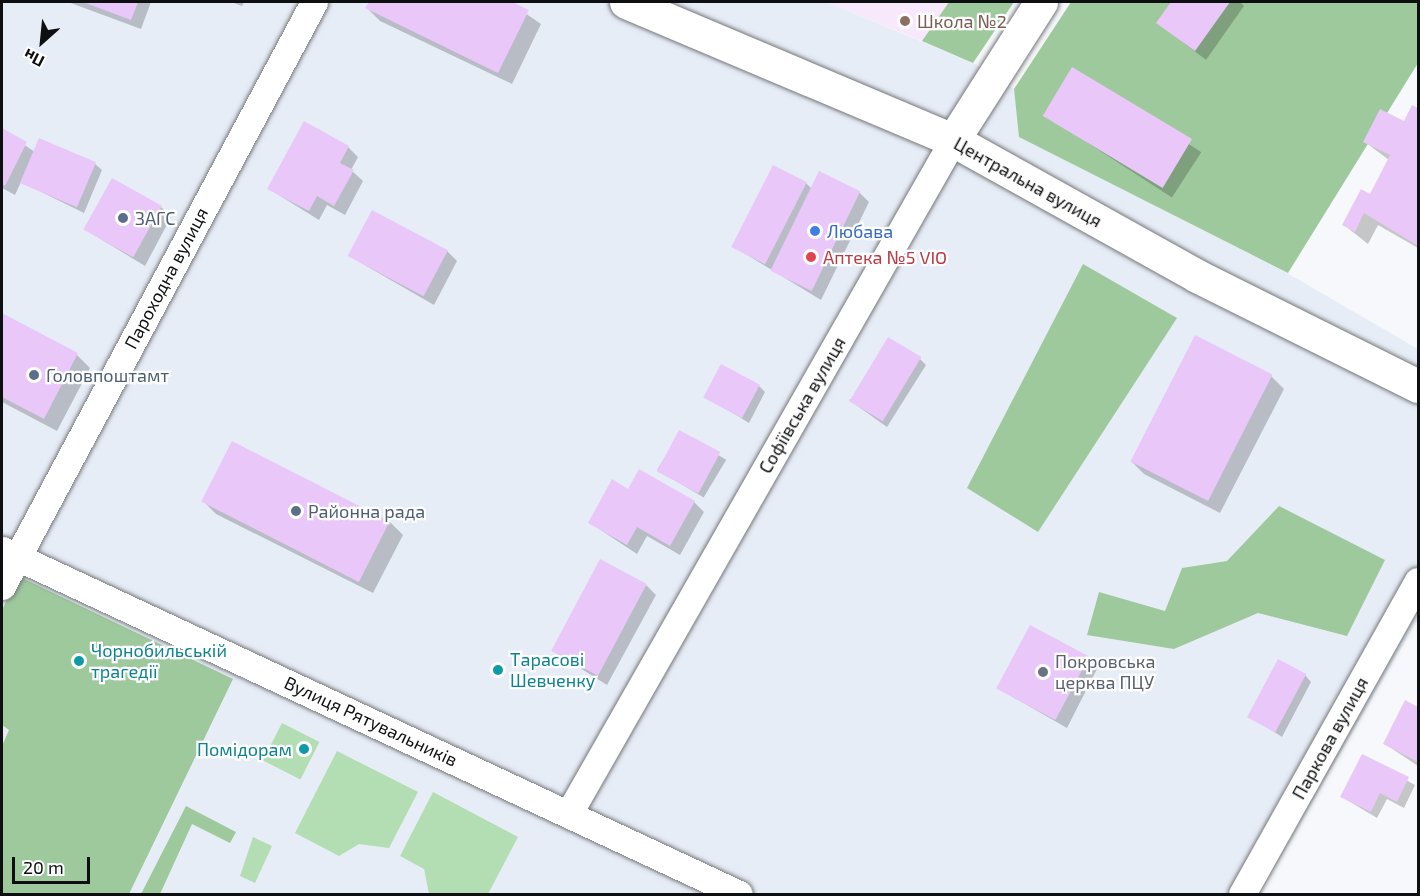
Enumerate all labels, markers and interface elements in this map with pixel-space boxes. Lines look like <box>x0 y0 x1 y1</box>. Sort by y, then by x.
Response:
place label: Школа №2 <box>917 10 1007 32</box>
north arrow <box>12 12 72 72</box>
marker: Школа №2 <box>898 14 912 28</box>
text: Пн <box>20 45 47 72</box>
street label: Центральна вулиця <box>950 132 1106 232</box>
street label: Пароходна вулиця <box>120 204 212 352</box>
place label: ЗАГС <box>135 207 175 229</box>
marker: ЗАГС <box>116 211 130 225</box>
place label: Любава <box>827 220 893 242</box>
marker: Любава <box>808 224 822 238</box>
place label: Аптека №5 VIO <box>823 246 947 268</box>
marker: Аптека №5 VIO <box>804 250 818 264</box>
street label: Софіївська вулиця <box>754 333 850 477</box>
place label: Головпоштамт <box>46 364 169 386</box>
marker: Головпоштамт <box>27 368 41 382</box>
place label: Районна рада <box>308 500 425 522</box>
marker: Районна рада <box>289 504 303 518</box>
place label: Чорнобильській трагедії <box>91 640 227 682</box>
place label: Тарасові Шевченку <box>510 649 595 692</box>
place label: Покровська церква ПЦУ <box>1055 651 1155 694</box>
marker: Чорнобильській трагедії <box>72 654 86 668</box>
marker: Тарасові Шевченку <box>491 663 505 677</box>
marker: Покровська церква ПЦУ <box>1036 665 1050 679</box>
street label: Вулиця Рятувальників <box>281 671 461 771</box>
street label: Паркова вулиця <box>1288 673 1372 803</box>
place label: Помідорам <box>197 738 292 760</box>
marker: Помідорам <box>297 742 311 756</box>
scale bar <box>15 845 93 883</box>
text: 20 m <box>23 856 64 878</box>

